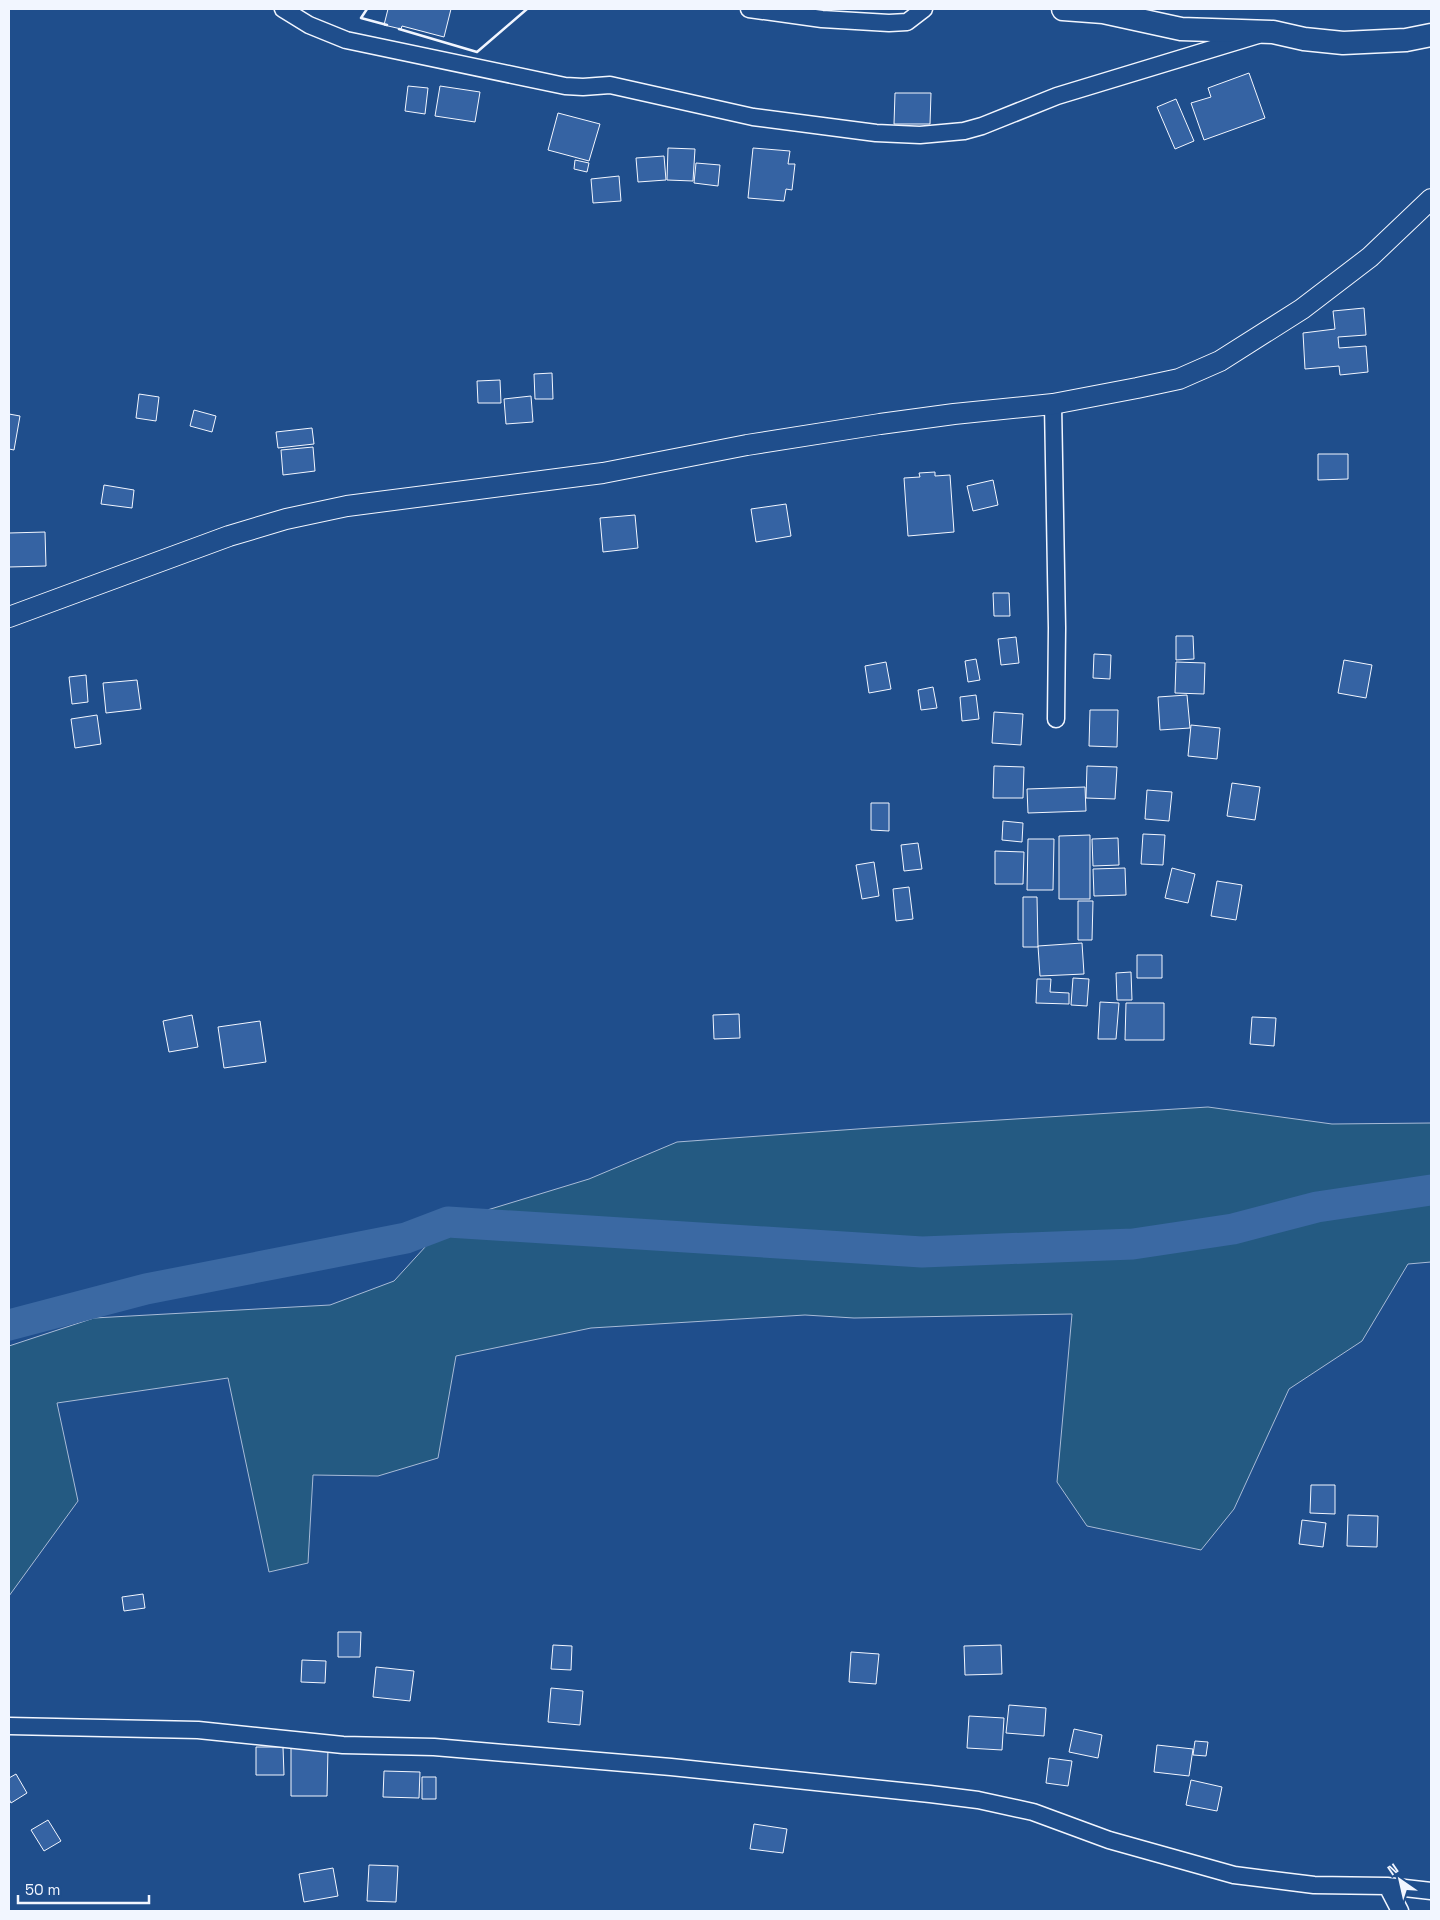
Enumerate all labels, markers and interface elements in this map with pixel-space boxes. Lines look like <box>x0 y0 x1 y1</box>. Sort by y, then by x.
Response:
north arrow <box>1375 1855 1425 1905</box>
text: N <box>1384 1859 1402 1879</box>
scale bar <box>18 1872 149 1904</box>
text: 50 m <box>25 1880 60 1899</box>

